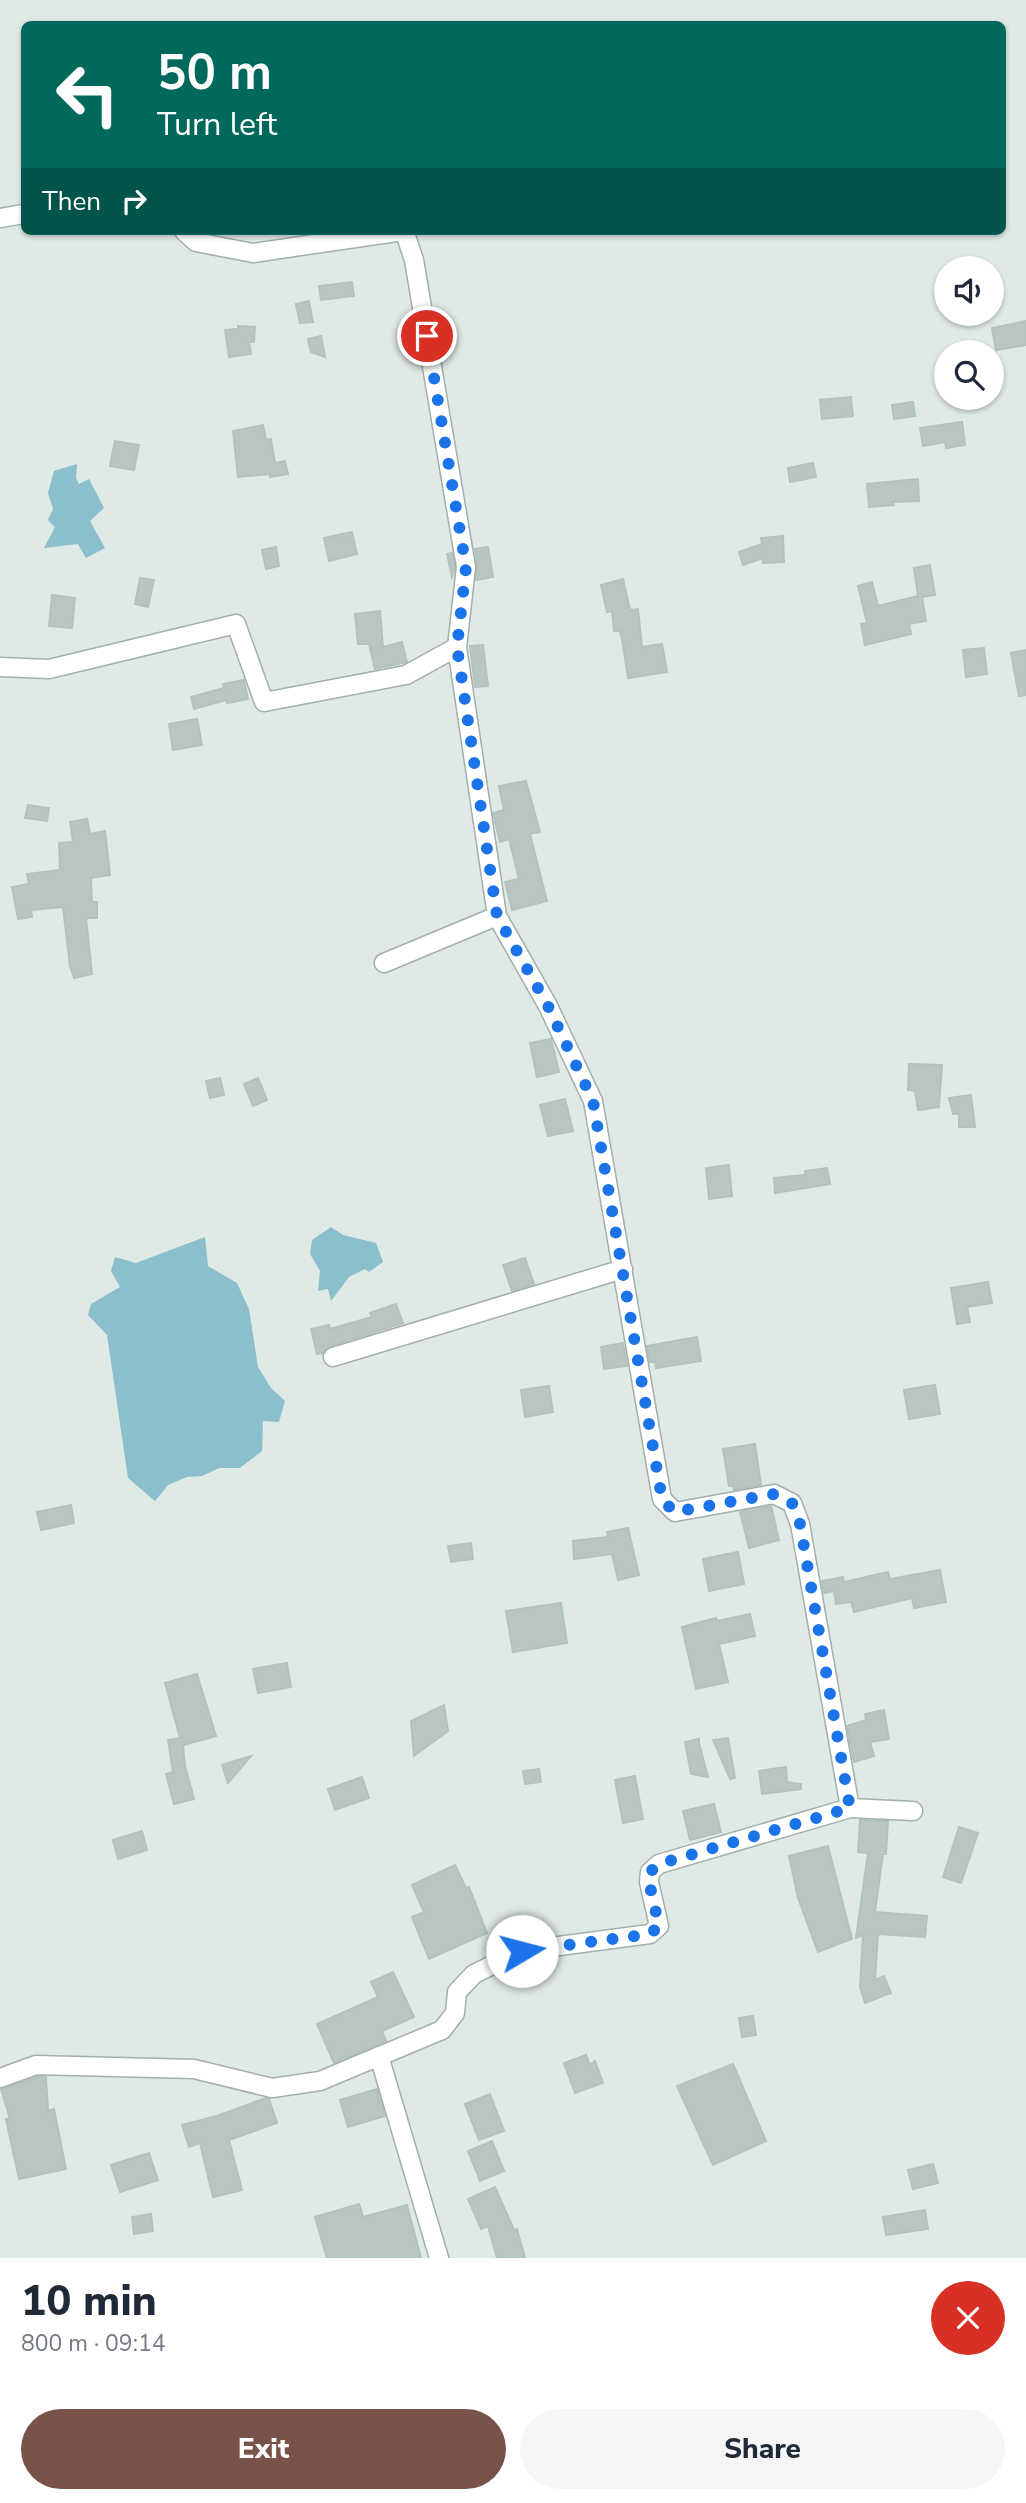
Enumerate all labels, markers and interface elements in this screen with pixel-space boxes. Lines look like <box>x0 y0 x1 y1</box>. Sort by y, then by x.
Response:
text: 50 m <box>157 39 272 106</box>
icon: left <box>42 49 133 140</box>
text: Turn left <box>157 103 277 146</box>
icon: right <box>115 182 153 220</box>
text: Then <box>42 184 101 219</box>
map controls <box>934 256 1004 410</box>
button: sound <box>934 256 1004 326</box>
pin <box>397 306 457 366</box>
icon: arrive <box>408 317 446 355</box>
button: search <box>934 340 1004 410</box>
position arrow <box>485 1914 559 1988</box>
text: 10 min <box>21 2273 157 2330</box>
button: close <box>931 2281 1005 2355</box>
text: 800 m · 09:14 <box>21 2328 166 2359</box>
button: Exit <box>21 2409 506 2489</box>
button: Share <box>520 2409 1005 2489</box>

